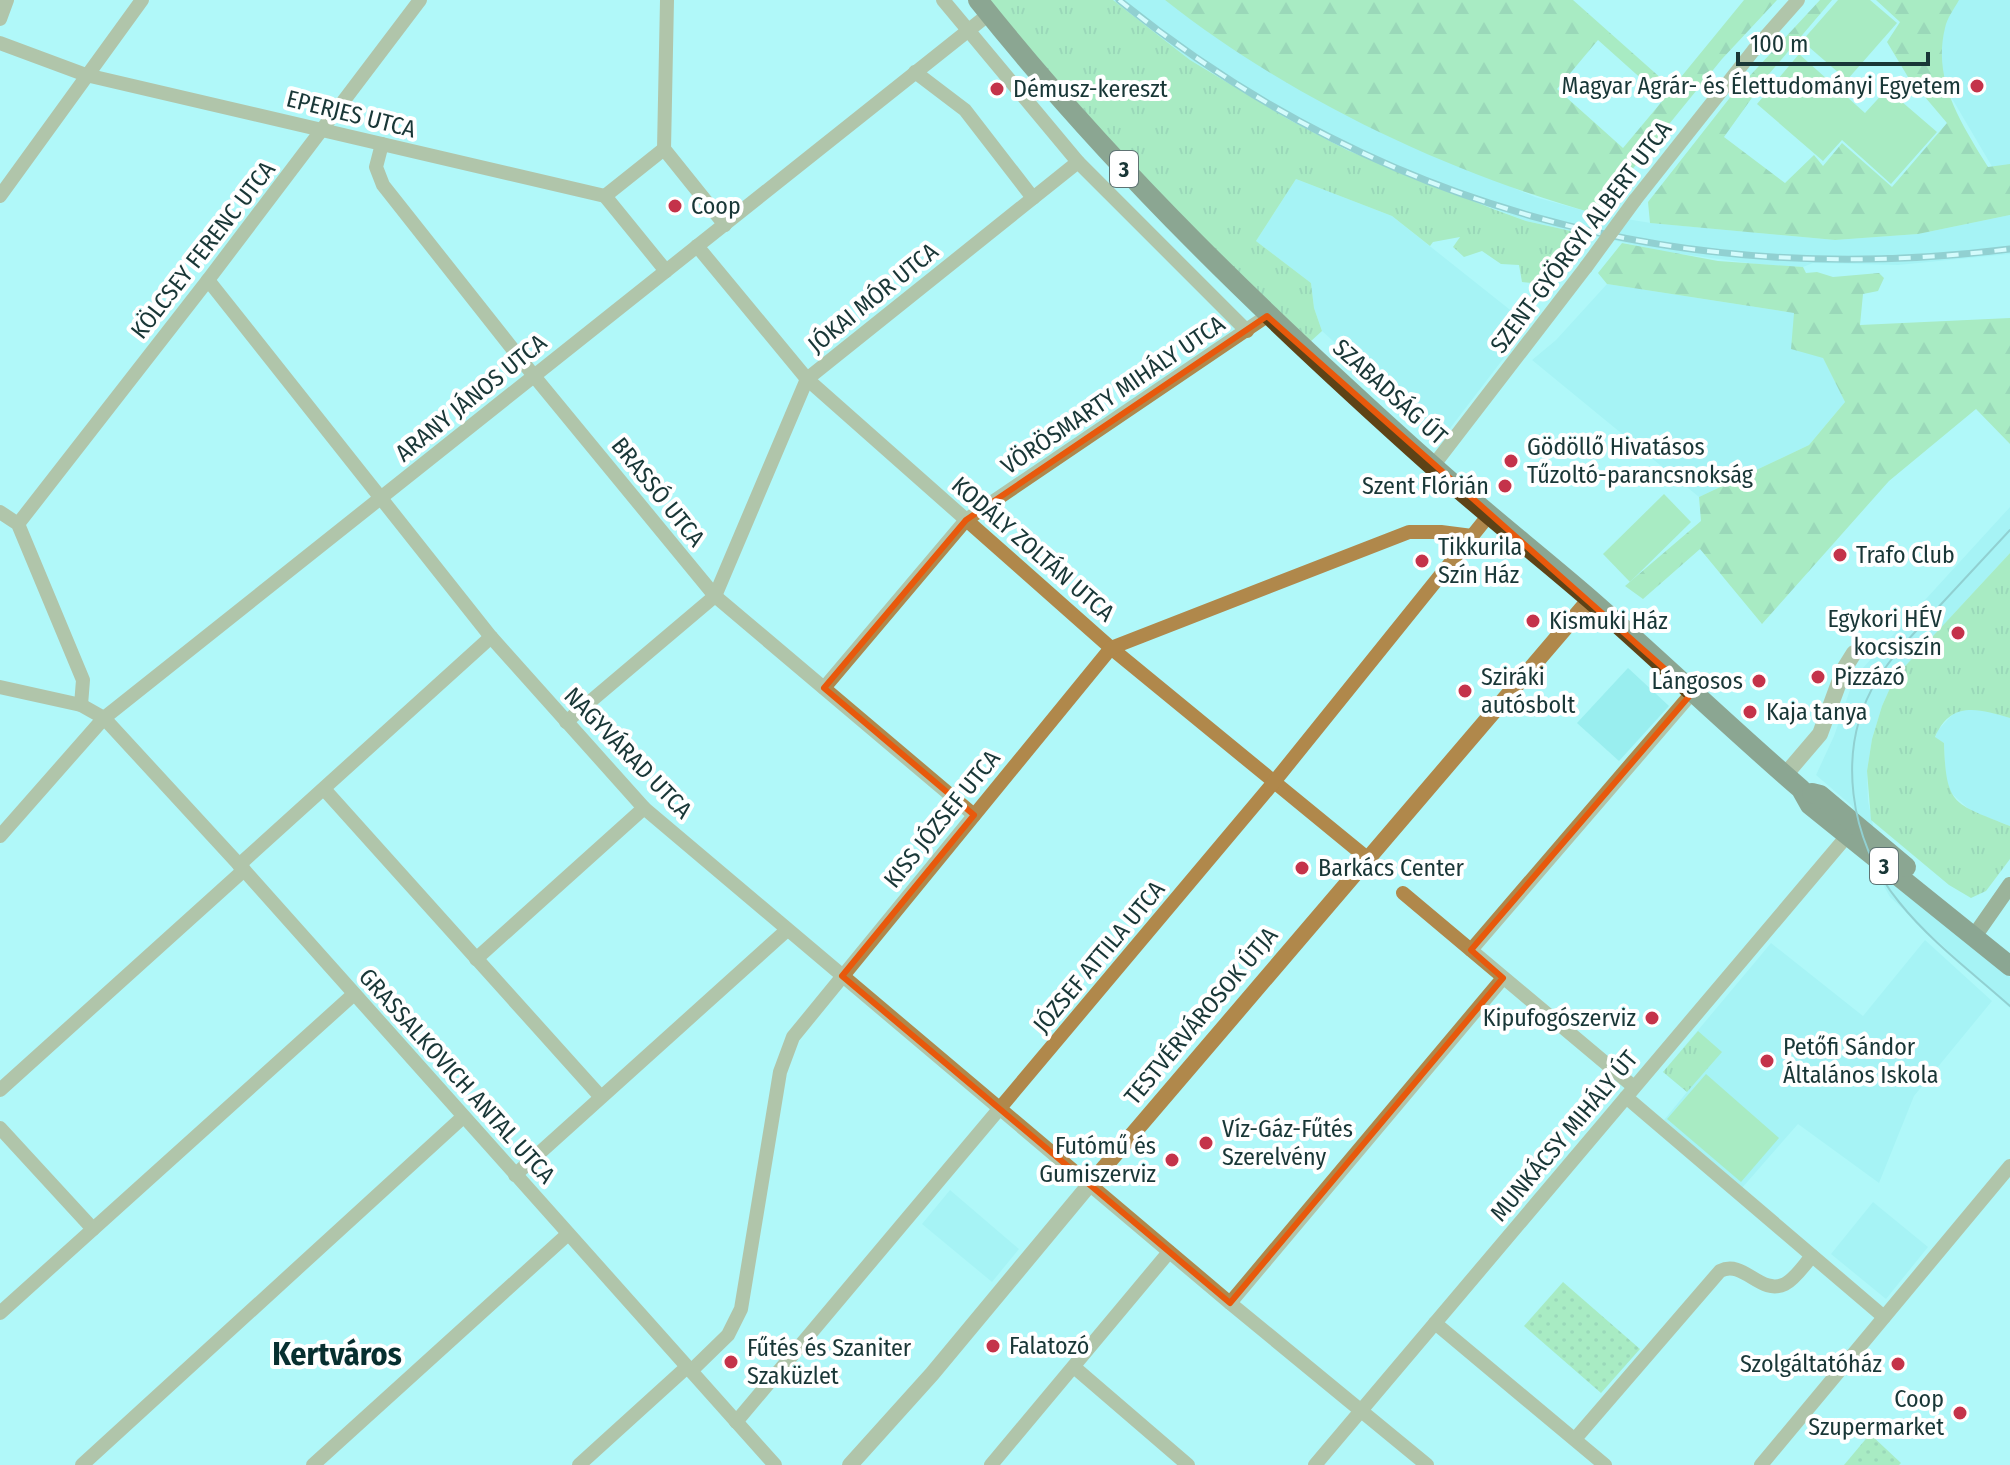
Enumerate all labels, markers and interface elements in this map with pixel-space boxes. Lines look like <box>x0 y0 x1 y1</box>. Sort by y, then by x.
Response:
scale bar <box>1738 16 1928 66</box>
text: 100 m <box>1750 30 1808 58</box>
place label: Magyar Agrár- és Élettudományi Egyetem <box>1562 71 1961 100</box>
place label: Démusz-kereszt <box>1013 75 1168 103</box>
marker: Magyar Agrár- és Élettudományi Egyetem <box>1968 77 1986 95</box>
marker: Démusz-kereszt <box>988 80 1006 98</box>
street label: EPERJES UTCA <box>283 84 419 144</box>
street label: SZENT-GYÖRGYI ALBERT UTCA <box>1485 115 1678 358</box>
road number: 3 <box>1110 151 1138 187</box>
street label: KÖLCSEY FERENC UTCA <box>125 155 281 344</box>
place label: Coop <box>691 192 741 220</box>
marker: Coop <box>666 197 684 215</box>
street label: JÓKAI MÓR UTCA <box>803 237 944 359</box>
street label: VÖRÖSMARTY MIHÁLY UTCA <box>995 309 1230 480</box>
street label: ARANY JÁNOS UTCA <box>389 328 552 467</box>
street label: SZABADSÁG ÚT <box>1327 333 1453 451</box>
street label: BRASSÓ UTCA <box>606 432 711 552</box>
place label: Gödöllő Hivatásos Tűzoltó-parancsnokság <box>1527 433 1754 489</box>
marker: Gödöllő Hivatásos Tűzoltó-parancsnokság <box>1502 452 1520 470</box>
street label: KODÁLY ZOLTÁN UTCA <box>946 470 1121 627</box>
place label: Szent Flórián <box>1362 472 1489 500</box>
marker: Szent Flórián <box>1496 477 1514 495</box>
place label: Tikkurila Szín Ház <box>1438 533 1522 589</box>
place label: Trafo Club <box>1856 541 1955 569</box>
marker: Trafo Club <box>1831 546 1849 564</box>
marker: Tikkurila Szín Ház <box>1413 552 1431 570</box>
place label: Egykori HÉV kocsiszín <box>1828 604 1943 661</box>
place label: Kismuki Ház <box>1549 607 1668 635</box>
marker: Kismuki Ház <box>1524 612 1542 630</box>
marker: Egykori HÉV kocsiszín <box>1949 624 1967 642</box>
place label: Sziráki autósbolt <box>1481 663 1575 719</box>
place label: Pizzázó <box>1834 663 1905 691</box>
place label: Lángosos <box>1651 667 1743 695</box>
marker: Pizzázó <box>1809 668 1827 686</box>
marker: Lángosos <box>1750 672 1768 690</box>
street label: NAGYVÁRAD UTCA <box>559 681 698 825</box>
marker: Sziráki autósbolt <box>1456 682 1474 700</box>
place label: Kaja tanya <box>1766 698 1868 726</box>
marker: Kaja tanya <box>1741 703 1759 721</box>
street label: KISS JÓZSEF UTCA <box>878 744 1006 893</box>
road number: 3 <box>1870 848 1898 884</box>
place label: Barkács Center <box>1318 854 1465 882</box>
marker: Barkács Center <box>1293 859 1311 877</box>
street label: JÓZSEF ATTILA UTCA <box>1027 875 1171 1039</box>
street label: TESTVÉRVÁROSOK ÚTJA <box>1118 921 1284 1110</box>
street label: GRASSALKOVICH ANTAL UTCA <box>353 963 561 1189</box>
place label: Kipufogószerviz <box>1483 1004 1636 1032</box>
marker: Kipufogószerviz <box>1643 1009 1661 1027</box>
place label: Petőfi Sándor Általános Iskola <box>1783 1033 1938 1089</box>
street label: MUNKÁCSY MIHÁLY ÚT <box>1484 1045 1643 1227</box>
marker: Petőfi Sándor Általános Iskola <box>1758 1052 1776 1070</box>
place label: Víz-Gáz-Fűtés Szerelvény <box>1222 1115 1353 1171</box>
place label: Futómű és Gumiszerviz <box>1039 1132 1156 1188</box>
marker: Víz-Gáz-Fűtés Szerelvény <box>1197 1134 1215 1152</box>
marker: Futómű és Gumiszerviz <box>1163 1151 1181 1169</box>
place label: Falatozó <box>1009 1332 1089 1360</box>
place label: Fűtés és Szaniter Szaküzlet <box>747 1334 912 1390</box>
district label: Kertváros <box>272 1335 402 1373</box>
marker: Falatozó <box>984 1337 1002 1355</box>
place label: Szolgáltatóház <box>1740 1350 1882 1378</box>
marker: Fűtés és Szaniter Szaküzlet <box>722 1353 740 1371</box>
marker: Szolgáltatóház <box>1889 1355 1907 1373</box>
place label: Coop Szupermarket <box>1808 1385 1944 1441</box>
marker: Coop Szupermarket <box>1951 1404 1969 1422</box>

